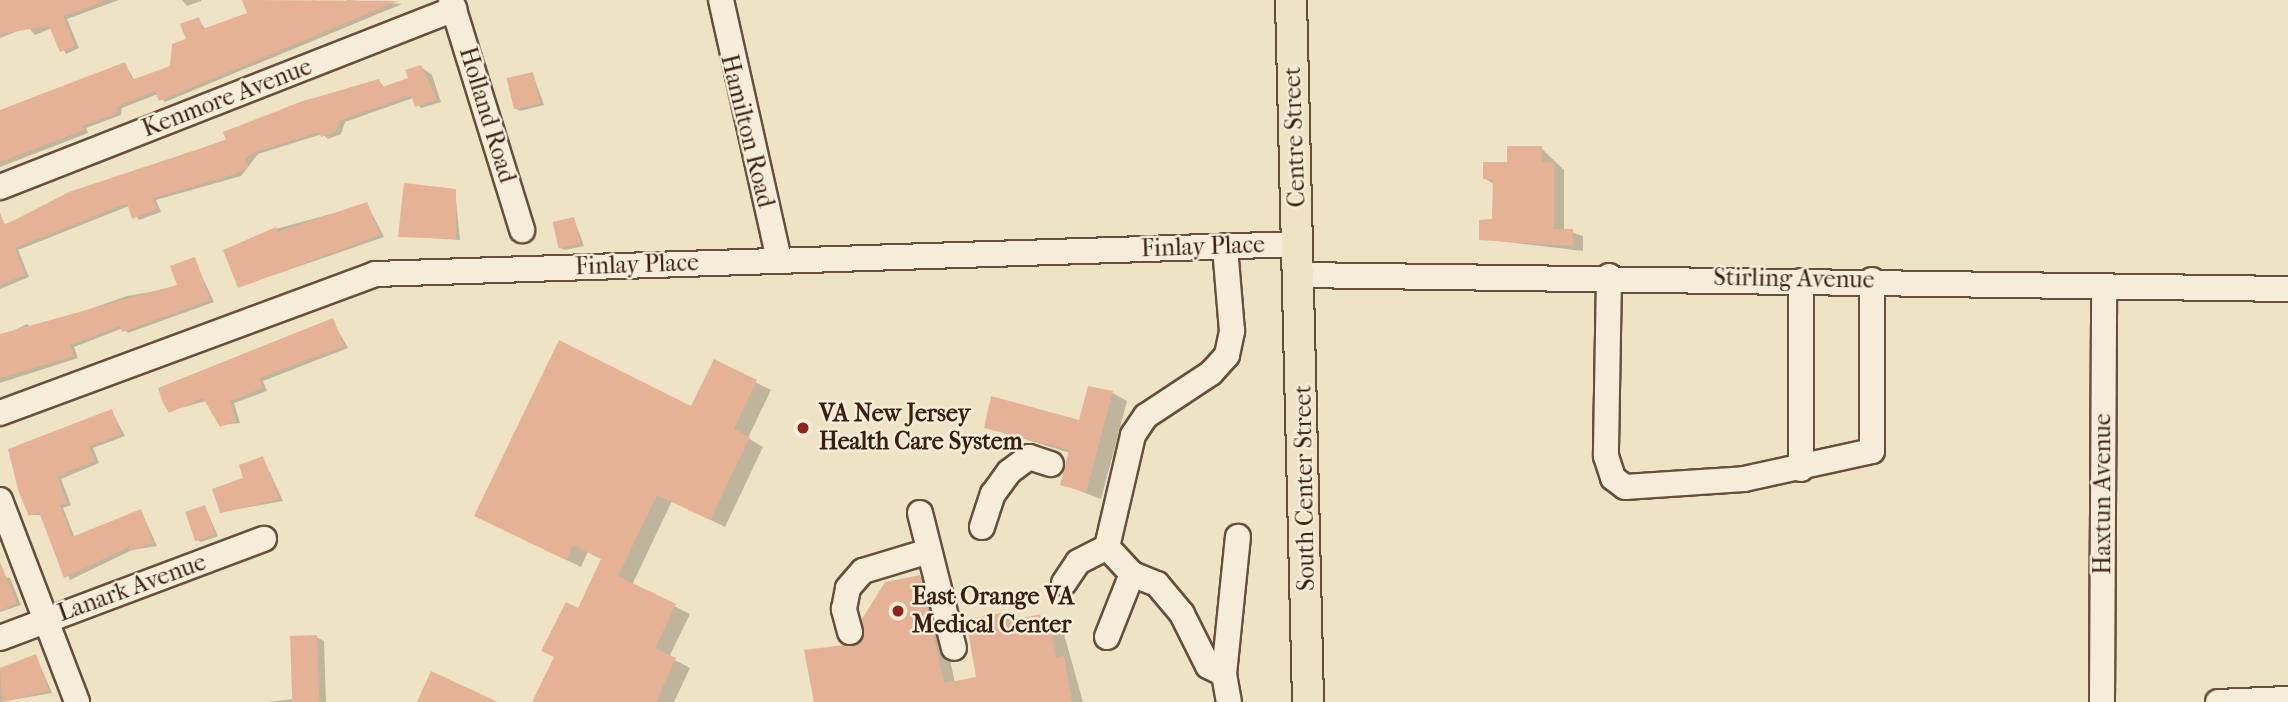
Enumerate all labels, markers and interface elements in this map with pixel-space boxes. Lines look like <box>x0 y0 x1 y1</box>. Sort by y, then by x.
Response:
street label: Holland Road <box>453 44 521 186</box>
street label: Hamilton Road <box>714 51 780 211</box>
street label: Kenmore Avenue <box>138 52 316 144</box>
street label: Centre Street <box>1278 66 1312 208</box>
street label: Finlay Place <box>1141 230 1265 264</box>
street label: Finlay Place <box>575 248 699 282</box>
street label: Stirling Avenue <box>1713 263 1875 295</box>
street label: South Center Street <box>1289 385 1321 591</box>
place label: VA New Jersey Health Care System <box>819 400 1023 456</box>
street label: Haxtun Avenue <box>2089 413 2117 575</box>
marker: VA New Jersey Health Care System <box>793 418 813 438</box>
street label: Lanark Avenue <box>54 548 210 628</box>
place label: East Orange VA Medical Center <box>912 583 1074 639</box>
marker: East Orange VA Medical Center <box>890 603 906 619</box>

